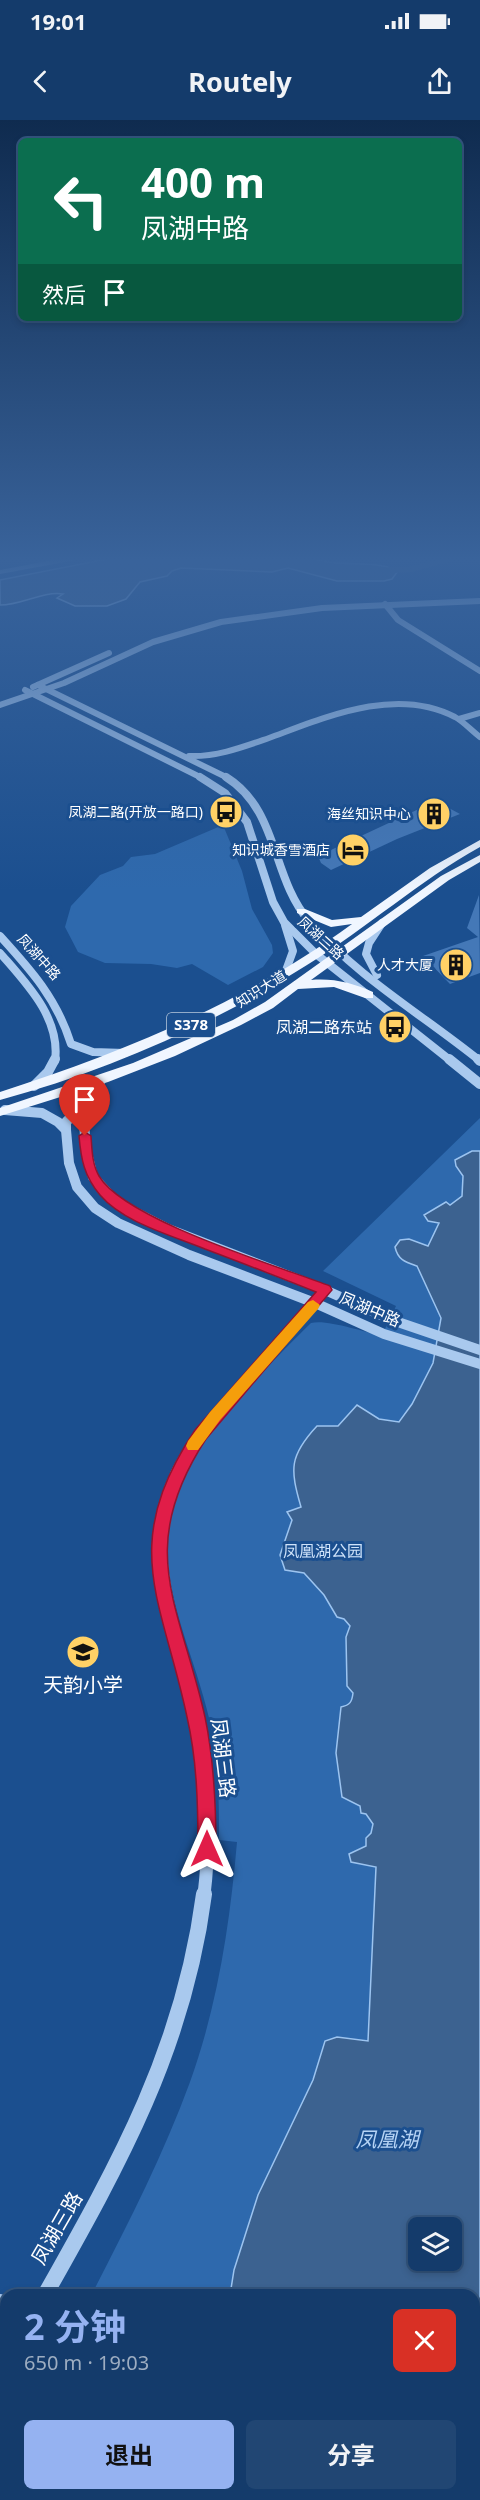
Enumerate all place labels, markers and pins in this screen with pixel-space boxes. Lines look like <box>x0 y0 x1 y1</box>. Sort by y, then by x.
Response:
bus stop icon: 凤湖二路(开放一路口) <box>208 794 244 830</box>
building icon: 海丝知识中心 <box>416 796 452 832</box>
place label: 凤湖二路(开放一路口) <box>69 802 203 821</box>
place label: 海丝知识中心 <box>327 804 411 823</box>
hotel icon: 知识城香雪酒店 <box>335 832 371 868</box>
place label: 知识城香雪酒店 <box>232 840 330 859</box>
building icon: 人才大厦 <box>438 947 474 983</box>
place label: 人才大厦 <box>377 955 433 974</box>
bus stop icon: 凤湖二路东站 <box>377 1009 413 1045</box>
place label: 凤湖二路东站 <box>276 1016 372 1038</box>
pin <box>59 1074 110 1136</box>
school or university icon: 天韵小学 <box>65 1634 101 1670</box>
place label: 天韵小学 <box>43 1671 123 1698</box>

